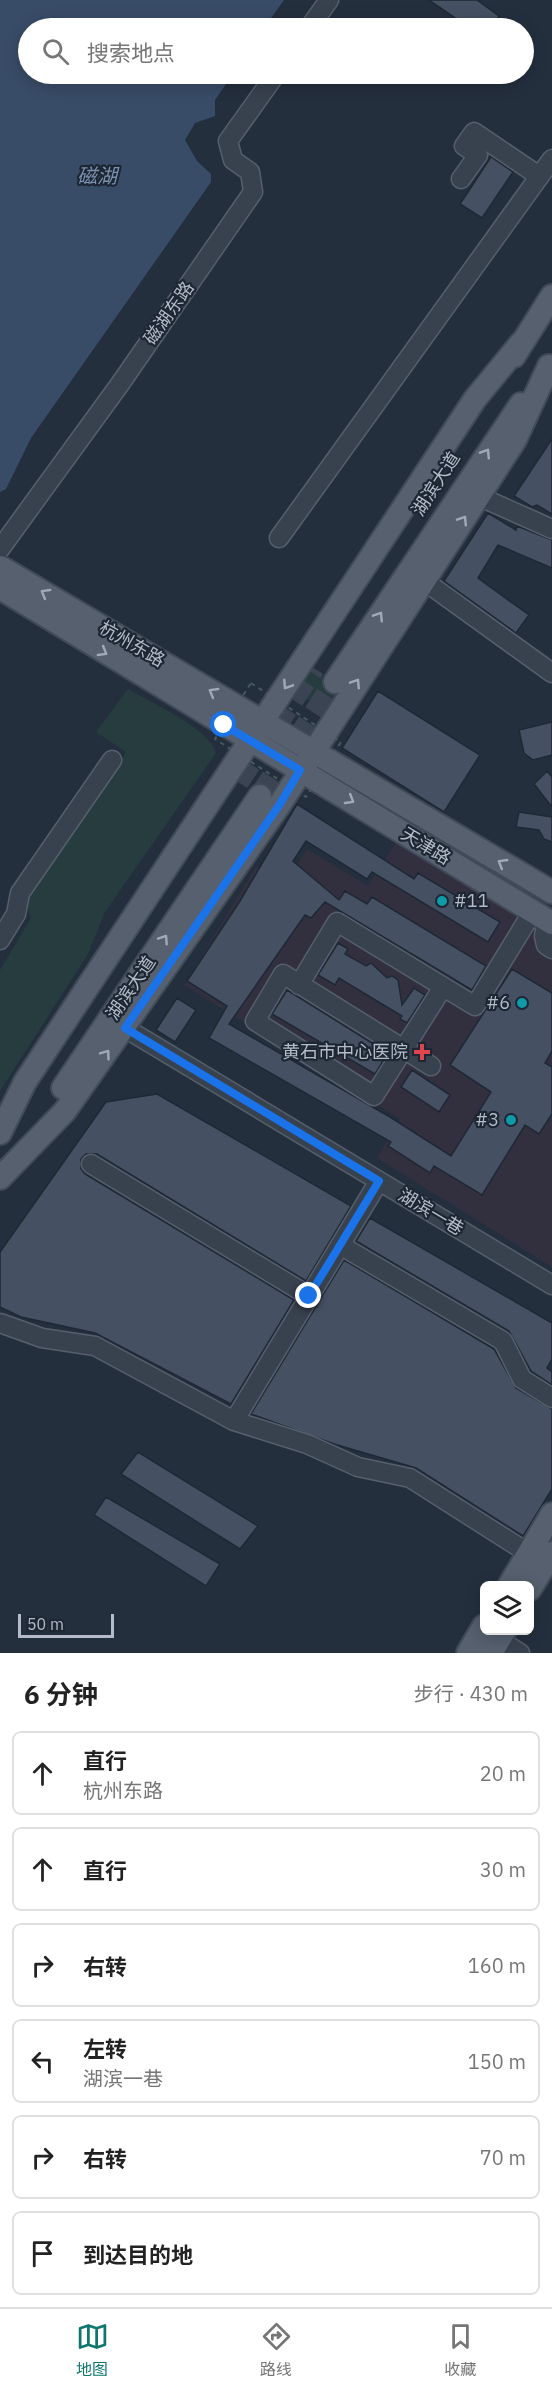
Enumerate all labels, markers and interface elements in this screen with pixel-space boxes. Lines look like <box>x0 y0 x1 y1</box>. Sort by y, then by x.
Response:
search box <box>18 18 534 84</box>
icon: search <box>39 35 72 68</box>
text: 搜索地点 <box>87 38 175 67</box>
water label: 磁湖 <box>77 162 120 189</box>
street label: 磁湖东路 <box>139 277 199 349</box>
street label: 湖滨大道 <box>406 447 465 520</box>
one-way arrow <box>479 449 491 459</box>
one-way arrow <box>455 515 466 526</box>
one-way arrow <box>41 589 51 601</box>
one-way arrow <box>372 612 383 623</box>
street label: 杭州东路 <box>95 616 169 672</box>
one-way arrow <box>97 645 107 656</box>
one-way arrow <box>349 678 360 689</box>
one-way arrow <box>283 679 294 690</box>
one-way arrow <box>209 688 219 699</box>
route start <box>210 711 236 737</box>
one-way arrow <box>344 792 354 804</box>
street label: 天津路 <box>397 822 455 869</box>
one-way arrow <box>498 858 508 870</box>
place label: #11 <box>454 889 488 912</box>
marker: #11 <box>435 894 449 908</box>
one-way arrow <box>157 935 168 946</box>
street label: 湖滨大道 <box>101 951 160 1024</box>
place label: #6 <box>486 991 510 1014</box>
marker: #6 <box>515 996 529 1010</box>
place label: 黄石市中心医院 <box>282 1040 408 1063</box>
marker: 黄石市中心医院 <box>413 1043 431 1061</box>
one-way arrow <box>99 1050 110 1061</box>
place label: #3 <box>475 1108 499 1131</box>
marker: #3 <box>504 1113 518 1127</box>
street label: 湖滨一巷 <box>394 1183 468 1240</box>
route end <box>295 1282 321 1308</box>
map controls <box>480 1581 534 1635</box>
button: layers <box>480 1581 534 1635</box>
scale bar <box>18 1611 114 1638</box>
text: 50 m <box>27 1614 64 1634</box>
text: 6 分钟 <box>24 1677 98 1711</box>
text: 步行 · 430 m <box>414 1680 528 1707</box>
text: 直行 <box>83 1746 127 1775</box>
icon: ahead <box>26 1757 59 1790</box>
text: 20 m <box>480 1760 526 1787</box>
text: 杭州东路 <box>83 1777 163 1804</box>
icon: ahead <box>26 1853 59 1886</box>
text: 直行 <box>83 1856 127 1885</box>
text: 30 m <box>480 1856 526 1883</box>
icon: right <box>26 1949 59 1982</box>
text: 右转 <box>83 1952 127 1981</box>
text: 160 m <box>468 1952 526 1979</box>
text: 左转 <box>83 2034 127 2063</box>
icon: left <box>26 2045 59 2078</box>
text: 150 m <box>468 2048 526 2075</box>
text: 湖滨一巷 <box>83 2065 163 2092</box>
icon: right <box>26 2141 59 2174</box>
text: 右转 <box>83 2144 127 2173</box>
text: 70 m <box>480 2144 526 2171</box>
icon: arrive <box>26 2237 59 2270</box>
text: 到达目的地 <box>83 2240 193 2269</box>
tab: 地图 <box>76 2320 109 2380</box>
tab: 路线 <box>260 2320 293 2380</box>
tab: 收藏 <box>444 2320 477 2380</box>

